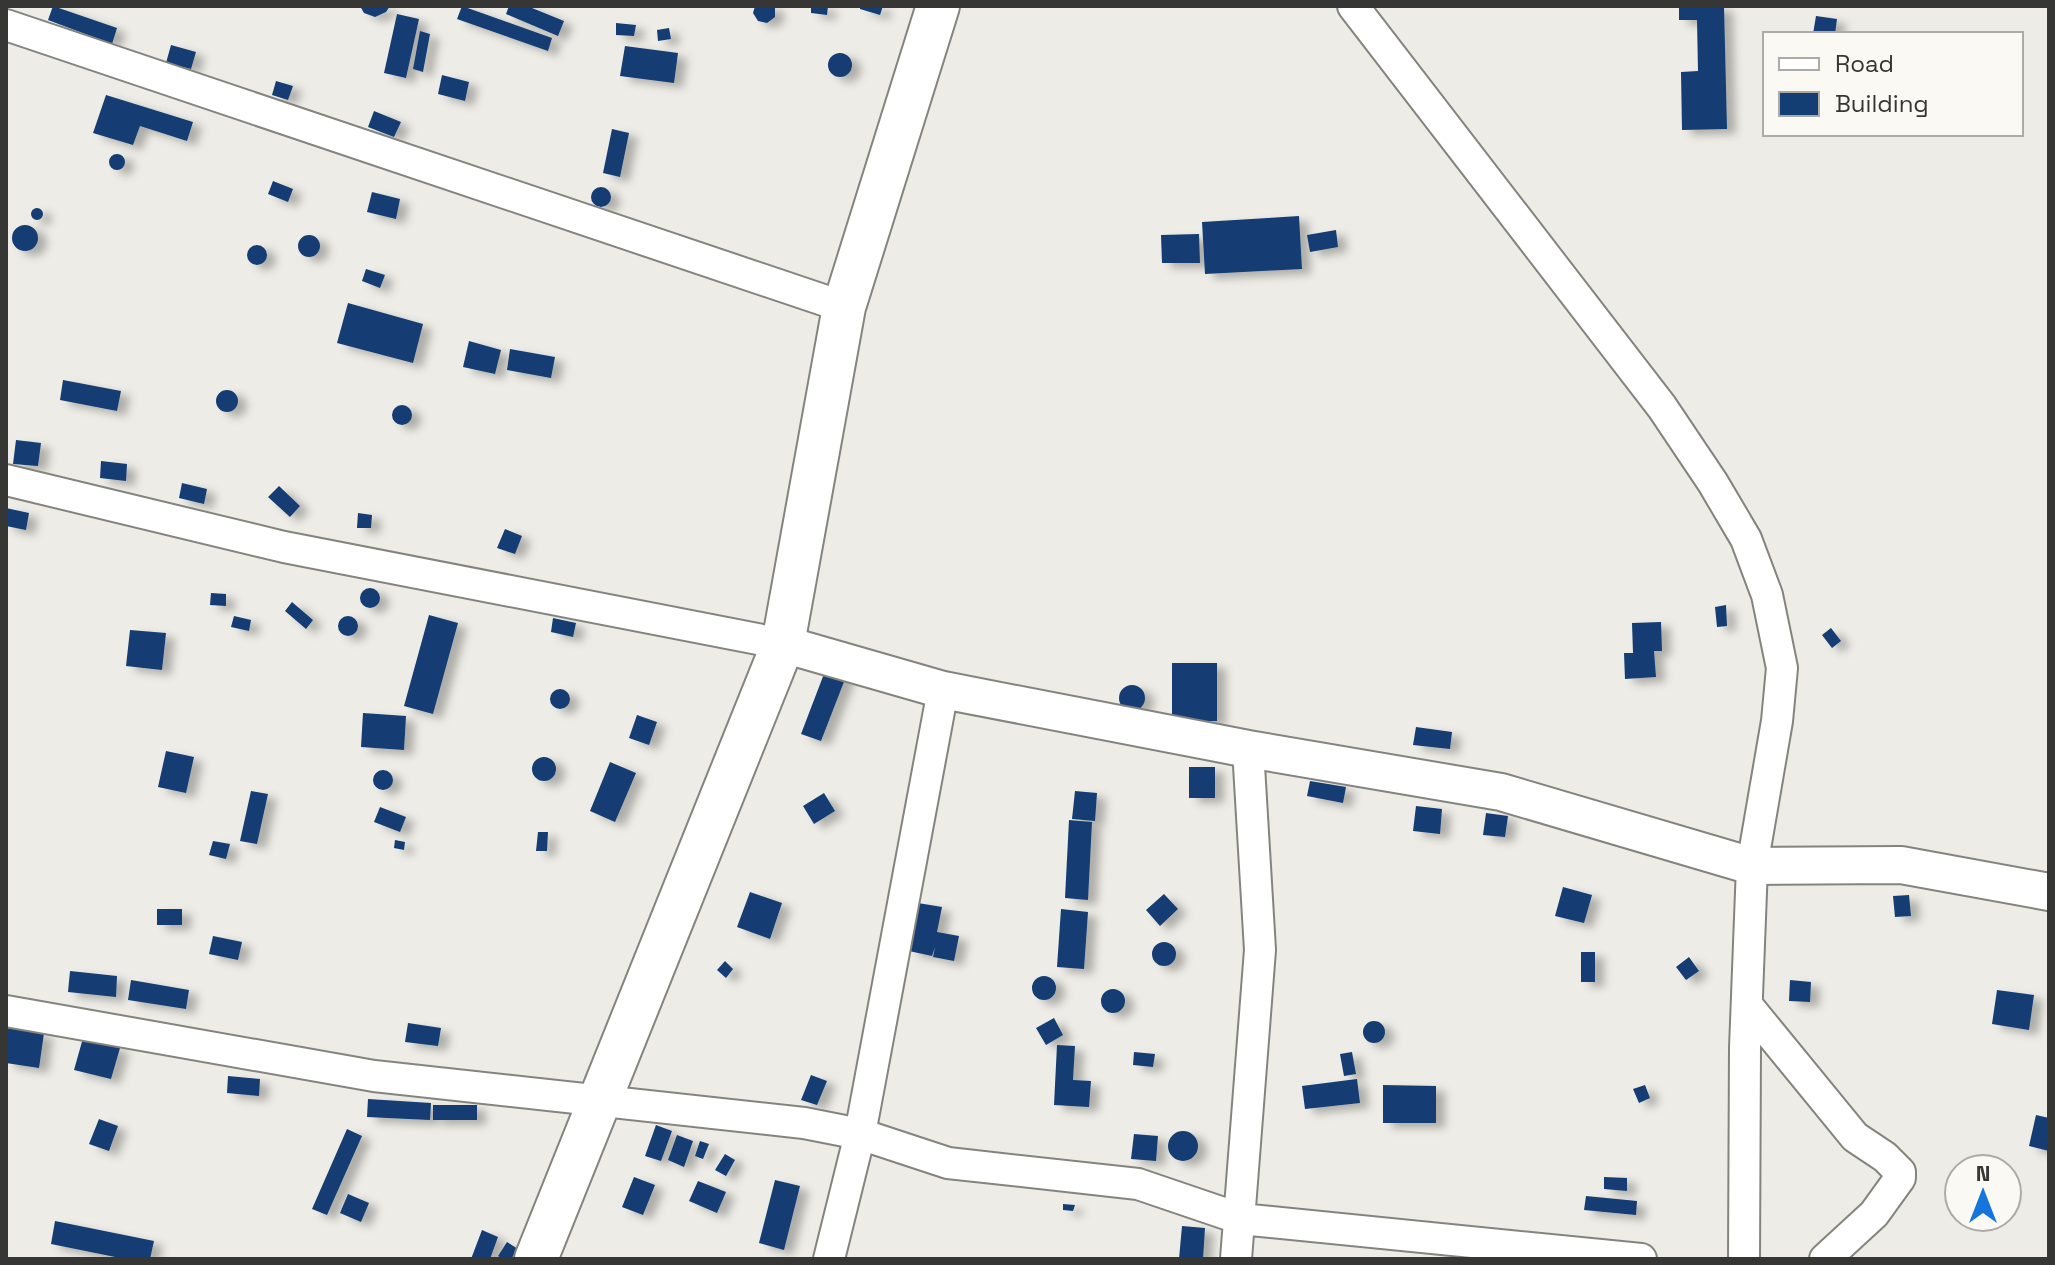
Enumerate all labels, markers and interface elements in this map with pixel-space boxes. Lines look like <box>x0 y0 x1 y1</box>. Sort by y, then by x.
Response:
legend <box>1763 32 2023 136</box>
text: Road <box>1835 48 1894 79</box>
text: Building <box>1835 88 1929 119</box>
north arrow <box>1943 1153 2023 1233</box>
text: N <box>1976 1159 1990 1187</box>

